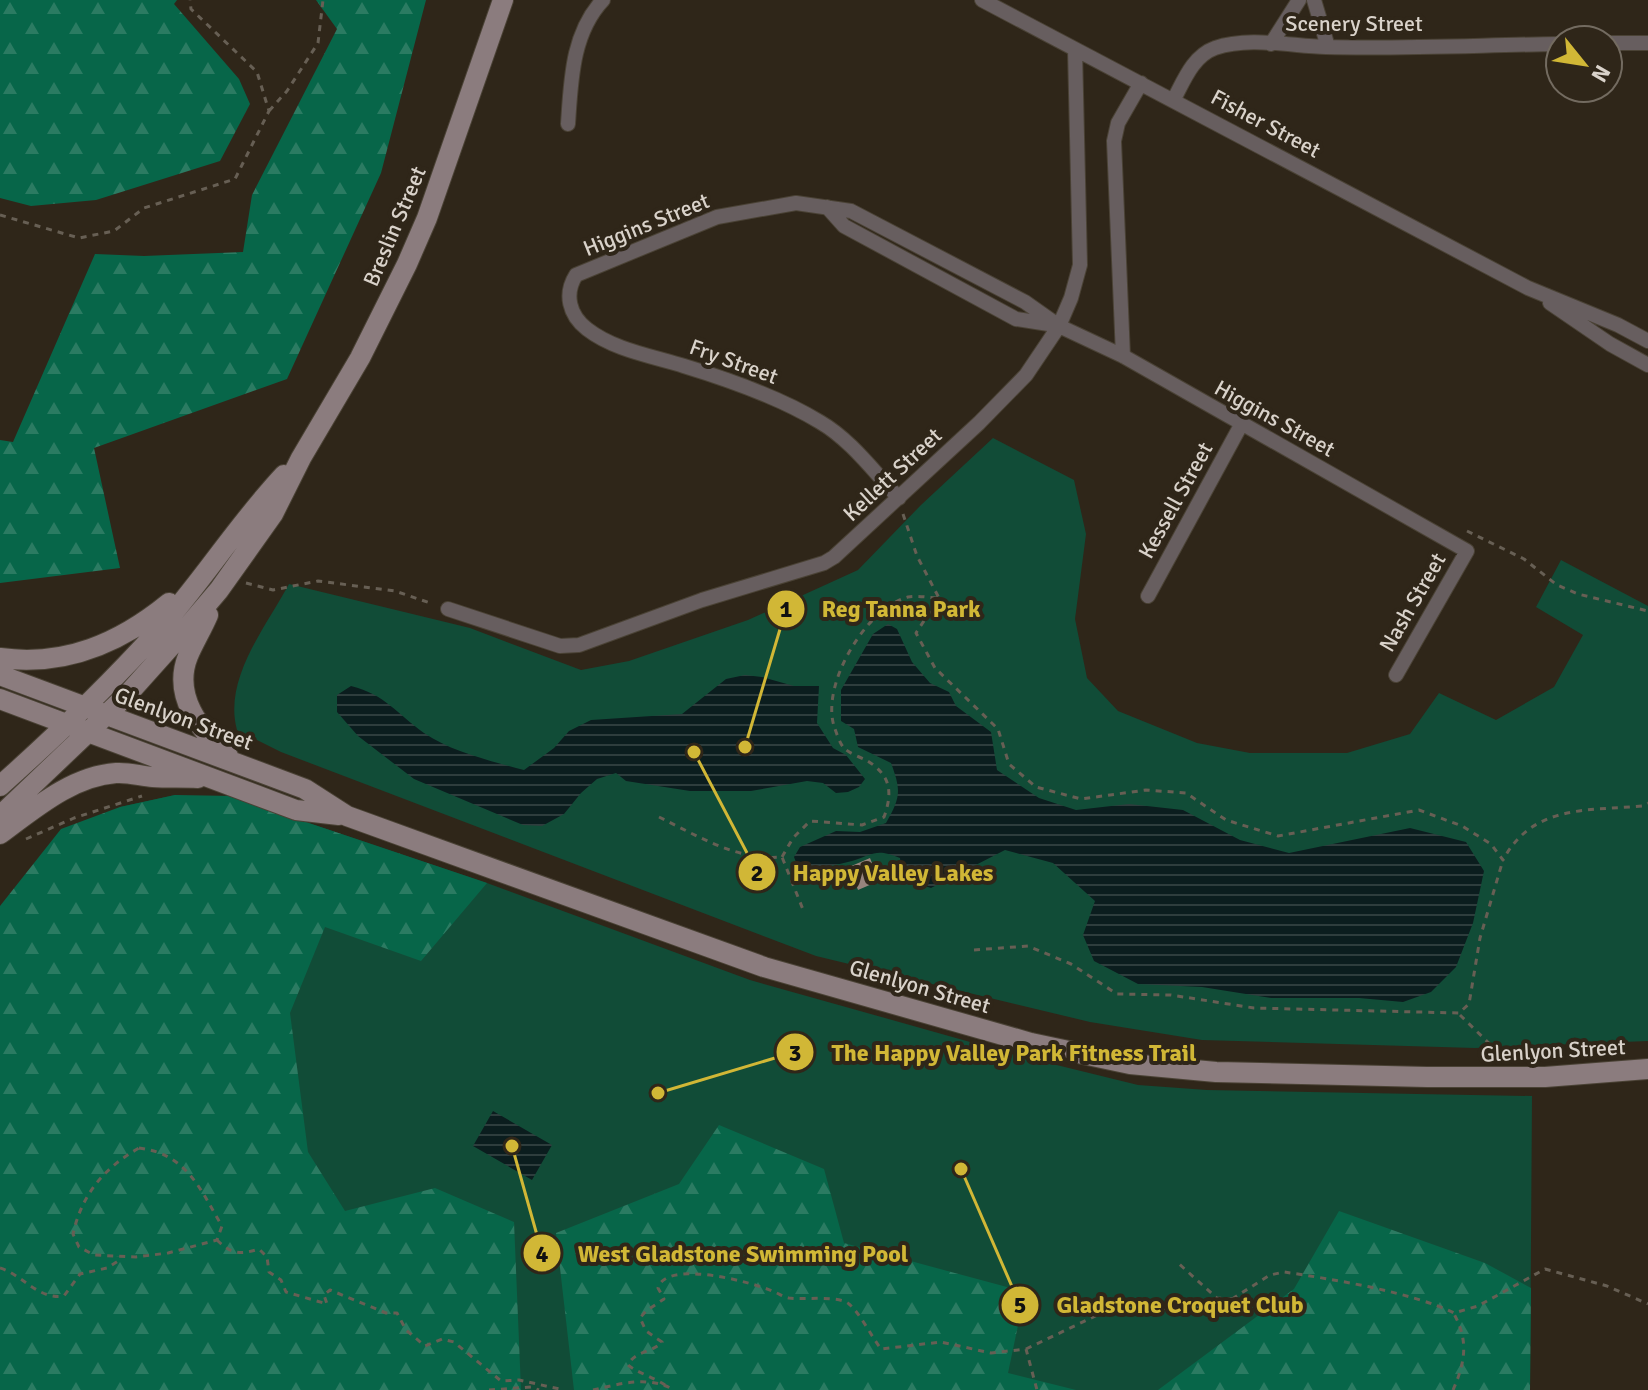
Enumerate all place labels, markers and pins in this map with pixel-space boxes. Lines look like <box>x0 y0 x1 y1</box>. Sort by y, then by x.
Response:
callout: Reg Tanna Park <box>766 585 997 633</box>
callout: Happy Valley Lakes <box>737 848 1009 896</box>
callout: The Happy Valley Park Fitness Trail <box>775 1028 1212 1076</box>
callout: West Gladstone Swimming Pool <box>522 1229 925 1277</box>
callout: Gladstone Croquet Club <box>1000 1281 1320 1329</box>

